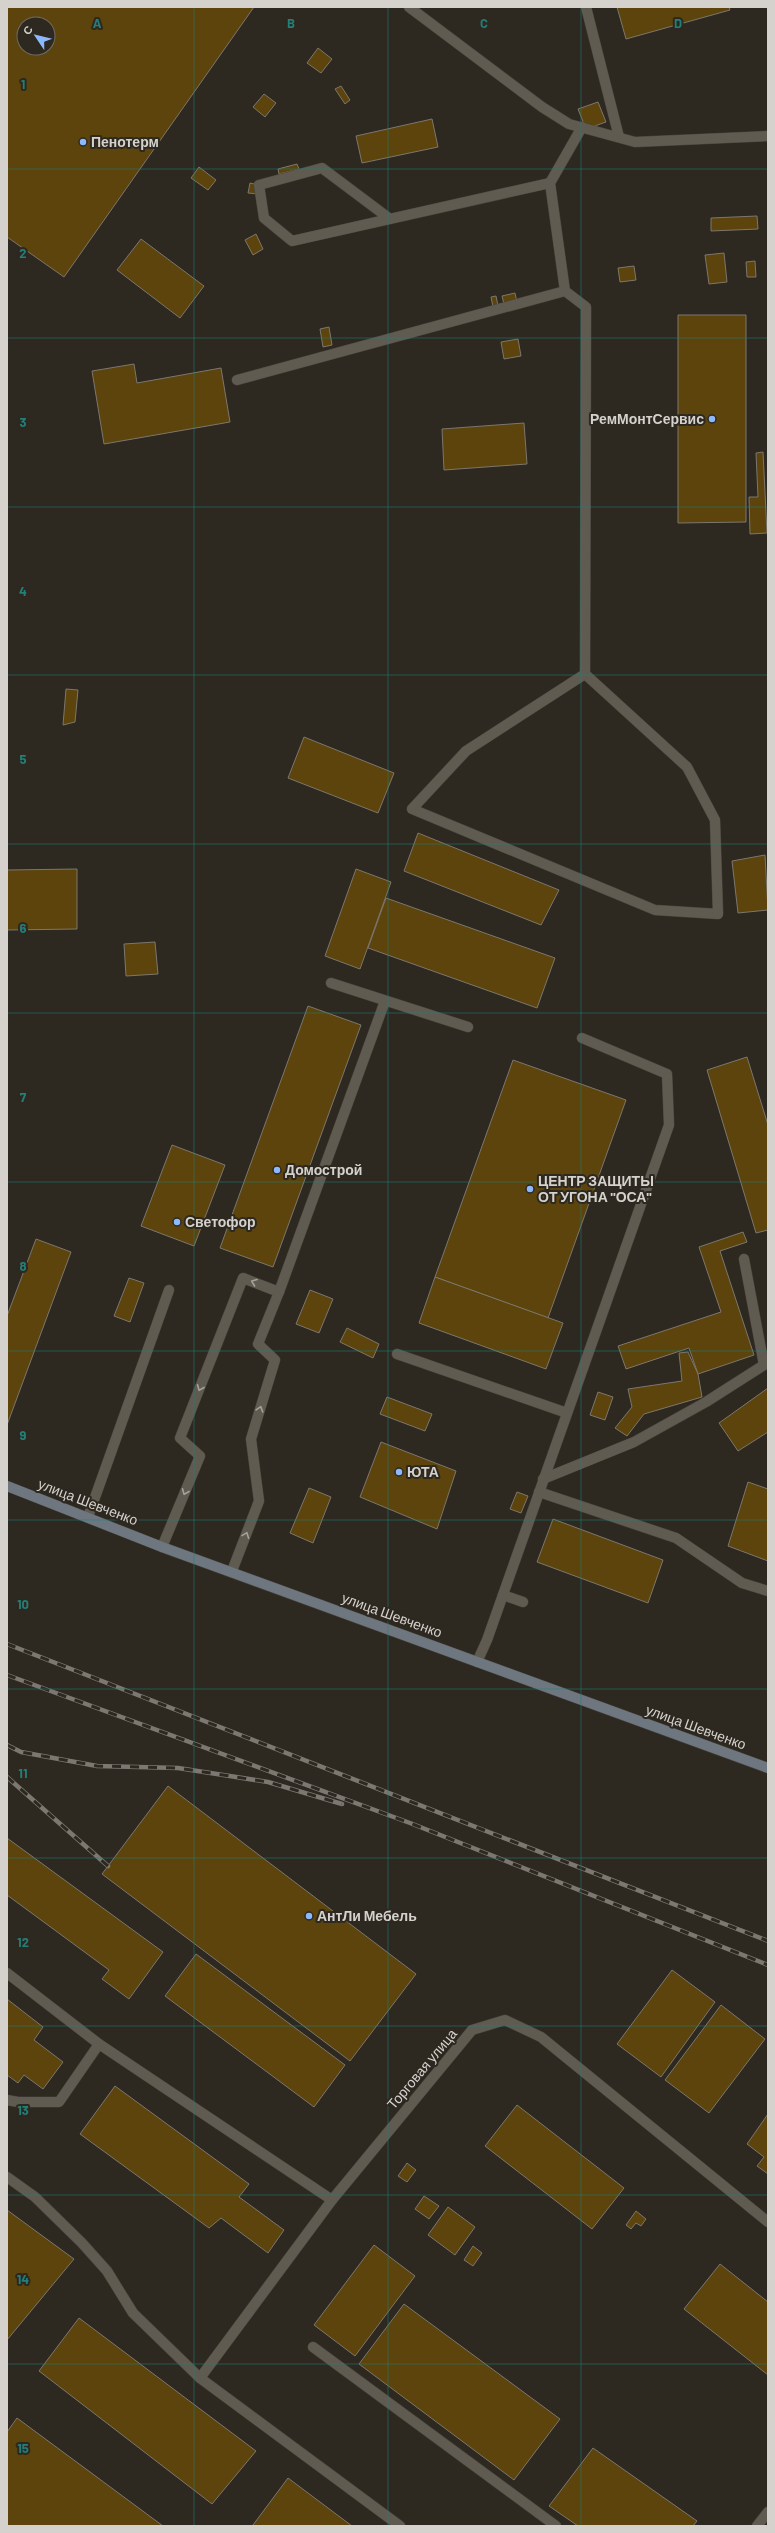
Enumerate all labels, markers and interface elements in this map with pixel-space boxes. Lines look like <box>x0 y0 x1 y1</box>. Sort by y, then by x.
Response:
text: A <box>93 15 102 31</box>
text: B <box>287 15 295 31</box>
text: C <box>480 15 488 31</box>
text: D <box>674 15 682 31</box>
north arrow <box>16 16 56 56</box>
text: С <box>20 23 35 37</box>
text: 1 <box>21 76 25 92</box>
place label: Пенотерм <box>91 133 159 150</box>
marker: Пенотерм <box>78 137 88 147</box>
text: 2 <box>19 245 27 261</box>
place label: РемМонтСервис <box>590 410 704 427</box>
text: 3 <box>19 414 27 430</box>
marker: РемМонтСервис <box>707 414 717 424</box>
text: 4 <box>19 583 27 599</box>
text: 5 <box>19 751 27 767</box>
text: 6 <box>20 920 27 936</box>
text: 7 <box>20 1089 27 1105</box>
place label: Домострой <box>285 1161 362 1178</box>
marker: Домострой <box>272 1165 282 1175</box>
place label: ЦЕНТР ЗАЩИТЫ ОТ УГОНА "ОСА" <box>538 1172 654 1205</box>
marker: ЦЕНТР ЗАЩИТЫ ОТ УГОНА "ОСА" <box>525 1184 535 1194</box>
place label: Светофор <box>185 1213 256 1230</box>
marker: Светофор <box>172 1217 182 1227</box>
text: 8 <box>19 1258 27 1274</box>
one-way arrow <box>251 1279 258 1287</box>
one-way arrow <box>196 1385 204 1392</box>
one-way arrow <box>255 1406 264 1413</box>
text: 9 <box>20 1427 27 1443</box>
place label: ЮТА <box>407 1463 439 1480</box>
marker: ЮТА <box>394 1467 404 1477</box>
street label: улица Шевченко <box>36 1475 141 1528</box>
one-way arrow <box>182 1487 190 1495</box>
one-way arrow <box>241 1531 249 1538</box>
street label: улица Шевченко <box>340 1588 445 1641</box>
text: 10 <box>17 1596 29 1612</box>
street label: улица Шевченко <box>644 1700 749 1753</box>
text: 11 <box>18 1765 28 1781</box>
place label: АнтЛи Мебель <box>317 1907 417 1924</box>
marker: АнтЛи Мебель <box>304 1911 314 1921</box>
text: 12 <box>17 1934 29 1950</box>
street label: Торговая улица <box>383 2025 460 2112</box>
text: 13 <box>17 2102 29 2118</box>
text: 14 <box>17 2271 29 2287</box>
text: 15 <box>17 2440 29 2456</box>

